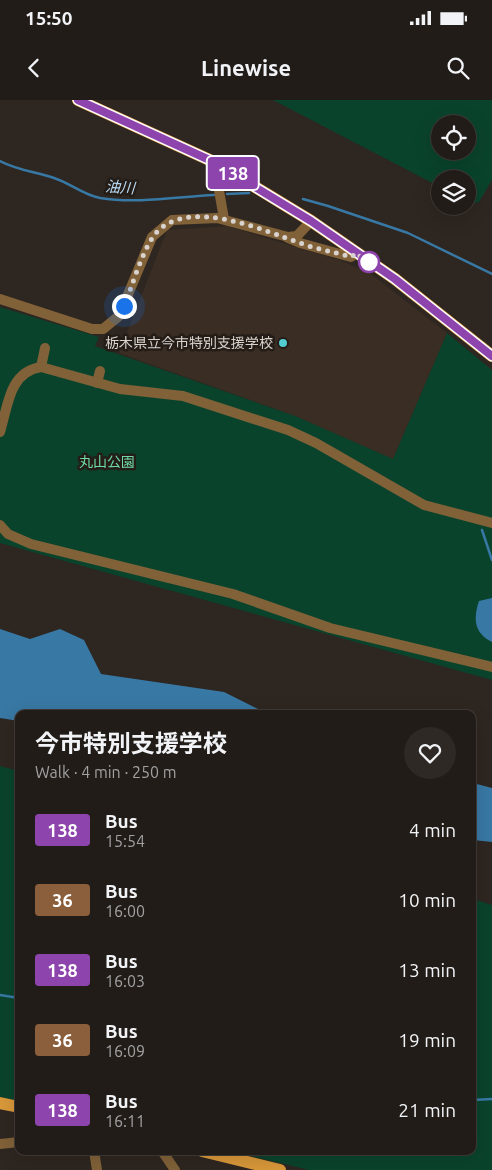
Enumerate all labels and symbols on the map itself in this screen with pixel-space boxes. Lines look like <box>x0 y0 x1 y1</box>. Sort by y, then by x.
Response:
line badge: 138 <box>204 157 262 189</box>
water label: 油川 <box>104 177 138 197</box>
unlabelled marker <box>358 251 380 273</box>
your location <box>112 294 137 319</box>
place label: 栃木県立今市特別支援学校 <box>105 335 273 351</box>
marker: 栃木県立今市特別支援学校 <box>277 337 289 349</box>
park label: 丸山公園 <box>79 454 135 470</box>

